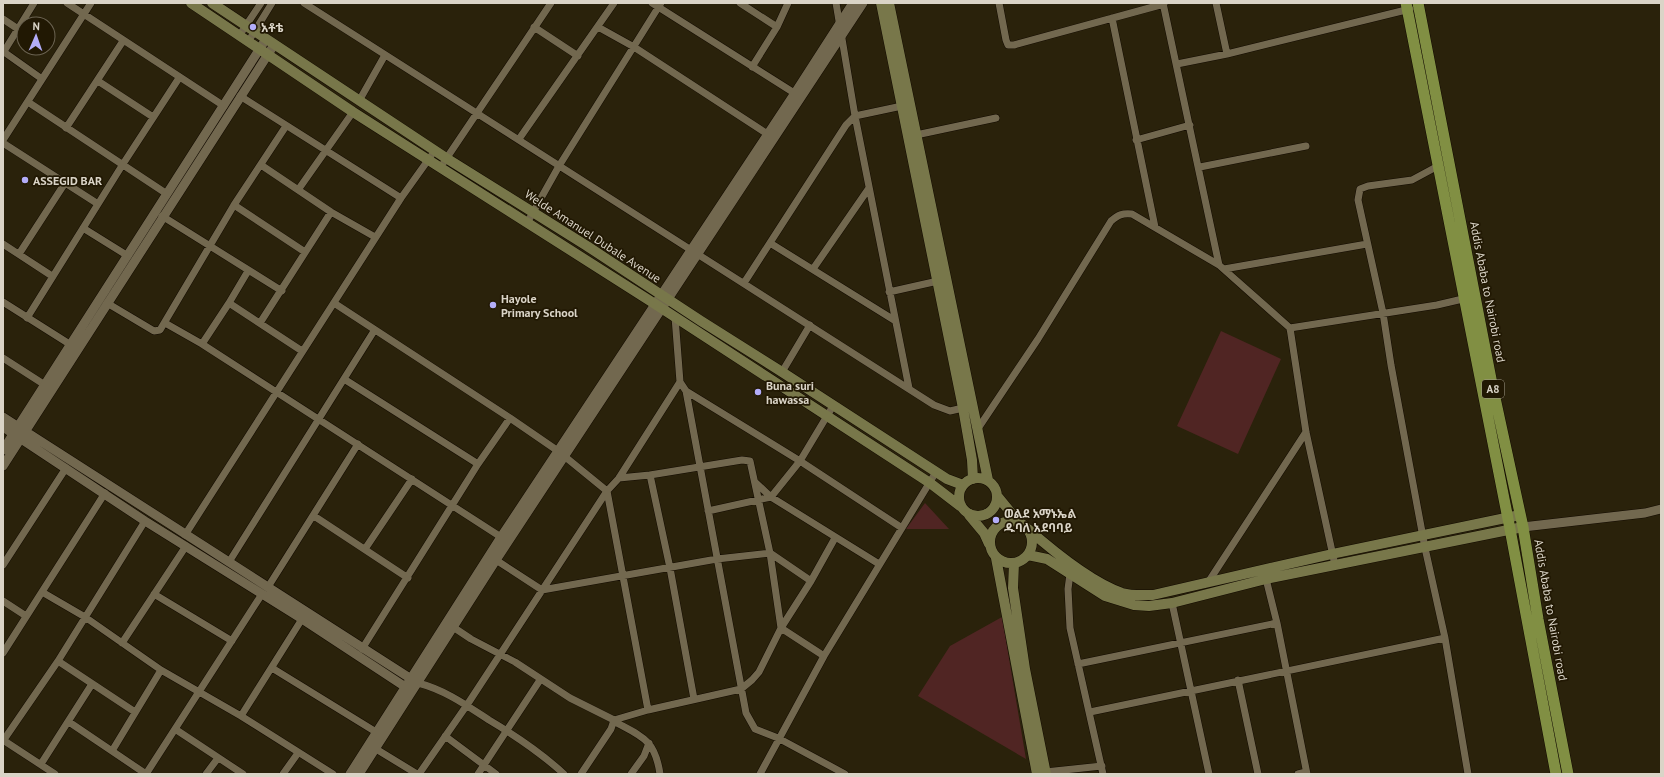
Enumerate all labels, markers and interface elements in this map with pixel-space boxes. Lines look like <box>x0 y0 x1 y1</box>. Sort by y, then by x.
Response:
north arrow <box>16 16 56 56</box>
text: N <box>32 19 40 33</box>
place label: አቶቴ <box>261 20 284 35</box>
marker: አቶቴ <box>248 22 258 32</box>
place label: ASSEGID BAR <box>33 173 103 188</box>
marker: ASSEGID BAR <box>20 175 30 185</box>
street label: Welde Amanuel Dubale Avenue <box>522 186 664 286</box>
street label: Addis Ababa to Nairobi road <box>1467 220 1509 364</box>
place label: Hayole Primary School <box>501 291 578 320</box>
marker: Hayole Primary School <box>488 300 498 310</box>
place label: Buna suri hawassa <box>766 378 814 407</box>
road number: A8 <box>1482 380 1504 398</box>
marker: Buna suri hawassa <box>753 387 763 397</box>
place label: ወልደ አማኑኤል ዱባለ አደባባይ <box>1004 506 1076 535</box>
marker: ወልደ አማኑኤል ዱባለ አደባባይ <box>991 515 1001 525</box>
street label: Addis Ababa to Nairobi road <box>1531 538 1571 682</box>

